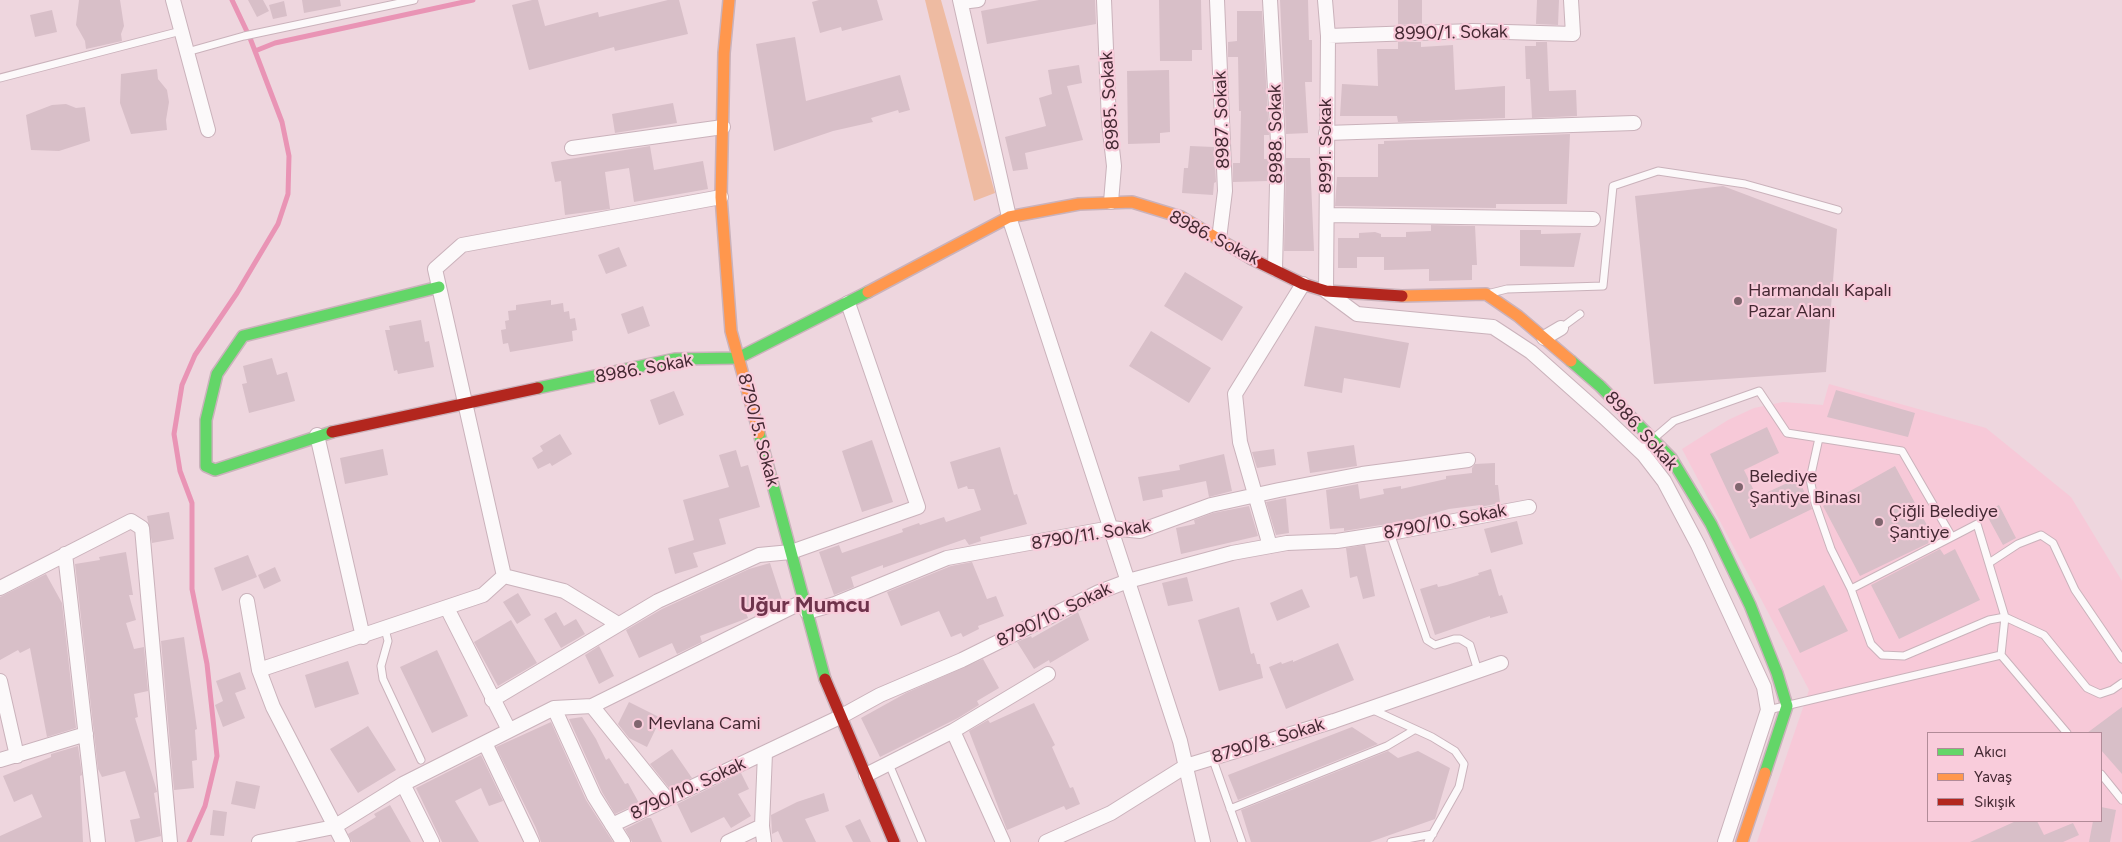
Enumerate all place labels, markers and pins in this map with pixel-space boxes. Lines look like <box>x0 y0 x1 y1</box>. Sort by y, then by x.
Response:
place label: Harmandalı Kapalı Pazar Alanı <box>1748 280 1892 322</box>
marker: Harmandalı Kapalı Pazar Alanı <box>1732 295 1744 307</box>
place label: Belediye Şantiye Binası <box>1749 466 1861 508</box>
marker: Belediye Şantiye Binası <box>1733 481 1745 493</box>
place label: Çiğli Belediye Şantiye <box>1889 501 1998 544</box>
marker: Çiğli Belediye Şantiye <box>1873 516 1885 528</box>
place label: Mevlana Cami <box>648 713 761 735</box>
marker: Mevlana Cami <box>632 718 644 730</box>

